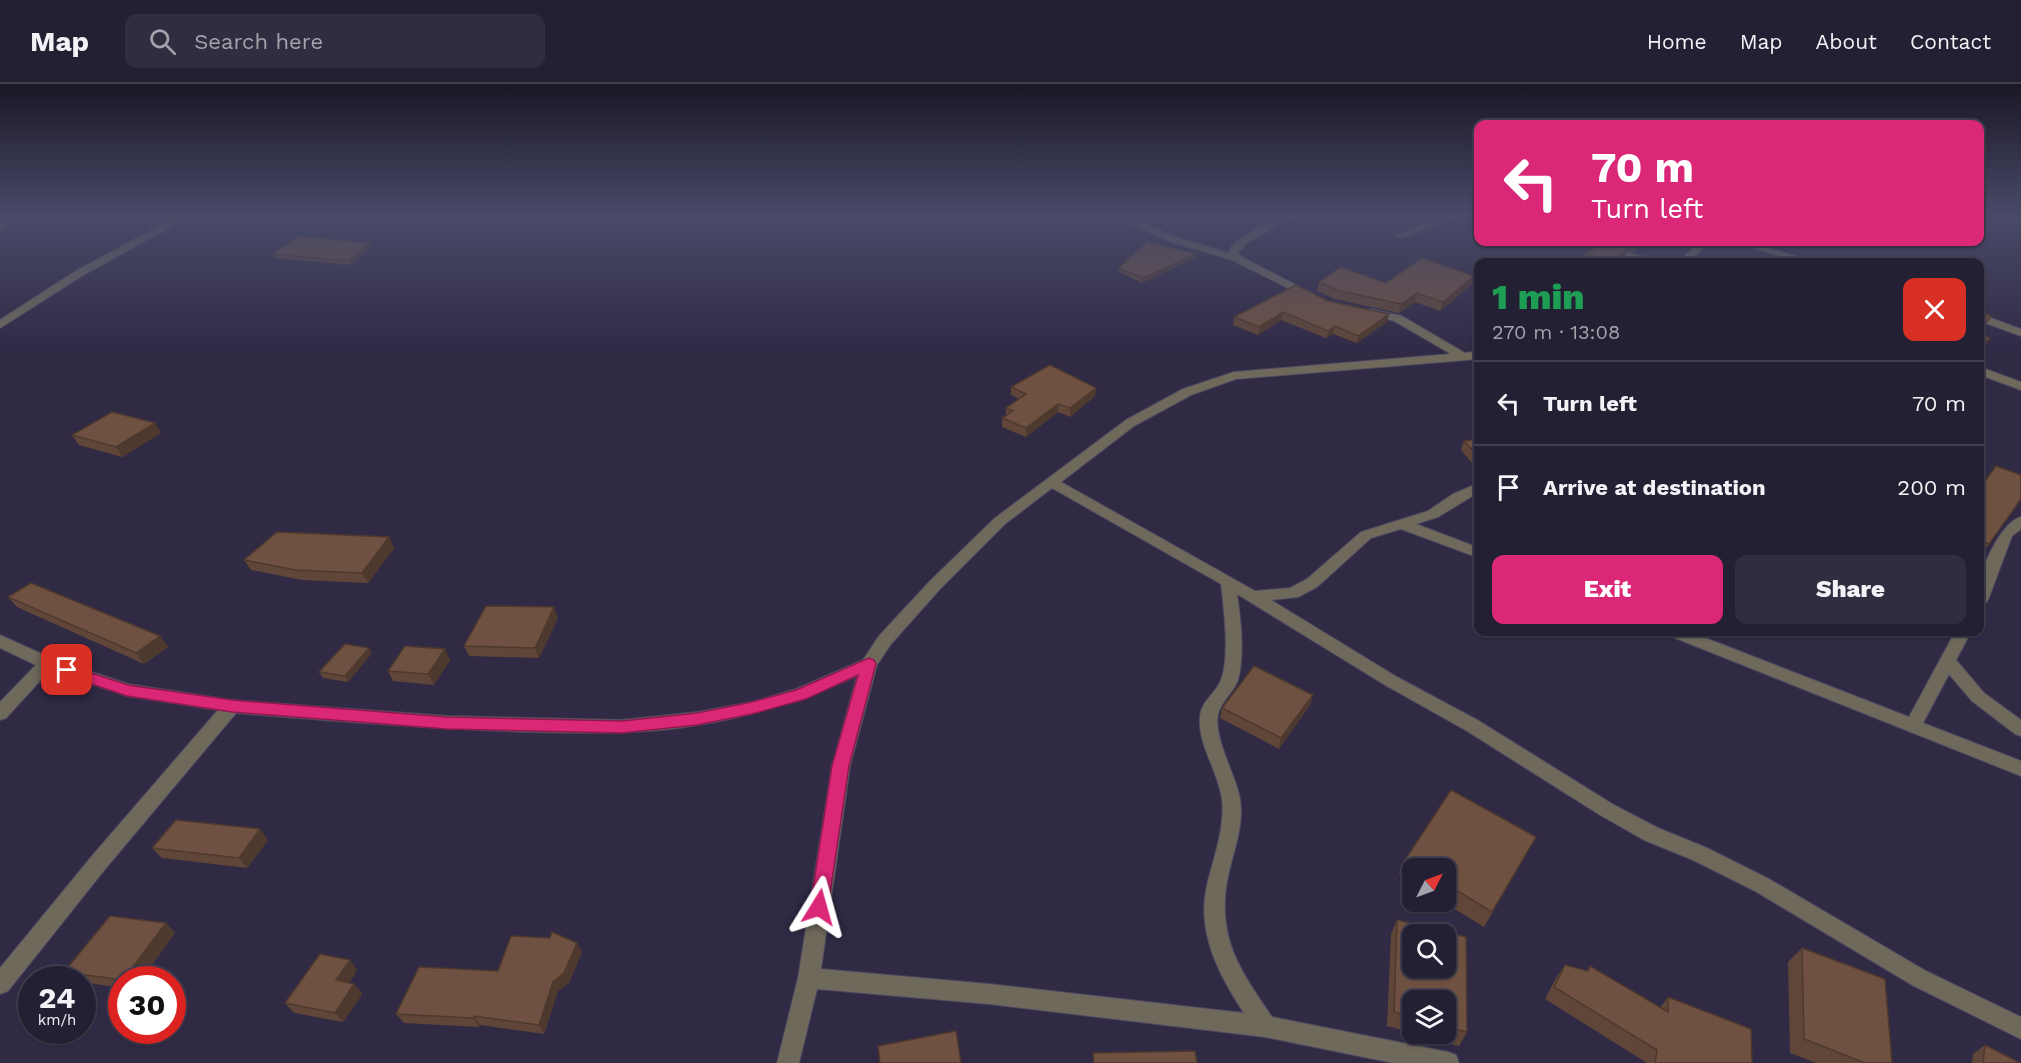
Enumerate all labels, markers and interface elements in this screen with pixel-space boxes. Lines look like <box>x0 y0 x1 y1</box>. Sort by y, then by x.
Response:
search box <box>125 14 545 68</box>
text: Map <box>30 25 89 58</box>
icon: search <box>146 25 179 58</box>
text: Search here <box>194 29 323 54</box>
text: Home <box>1647 29 1707 54</box>
text: Map <box>1740 29 1783 54</box>
text: About <box>1816 29 1877 54</box>
text: Contact <box>1910 29 1991 54</box>
text: 70 m <box>1591 143 1694 192</box>
icon: left <box>1492 144 1570 222</box>
text: Turn left <box>1591 193 1703 225</box>
text: 1 min <box>1492 276 1585 318</box>
button: close <box>1903 278 1966 341</box>
text: 270 m · 13:08 <box>1492 320 1620 344</box>
icon: left <box>1492 387 1525 420</box>
text: Turn left <box>1543 391 1637 416</box>
text: 70 m <box>1912 391 1966 416</box>
icon: arrive <box>1492 471 1525 504</box>
text: Arrive at destination <box>1543 475 1766 500</box>
text: 200 m <box>1897 475 1966 500</box>
button: Exit <box>1492 555 1723 624</box>
button: Share <box>1735 555 1966 624</box>
pin <box>41 644 92 695</box>
icon: arrive <box>50 653 83 686</box>
north arrow <box>1402 858 1456 912</box>
map controls <box>1402 858 1456 1044</box>
position arrow <box>787 875 851 939</box>
button: search <box>1402 924 1456 978</box>
speed limit sign: 30 <box>108 966 186 1044</box>
text: 24 <box>39 980 75 1015</box>
button: layers <box>1402 990 1456 1044</box>
text: km/h <box>38 1011 76 1029</box>

